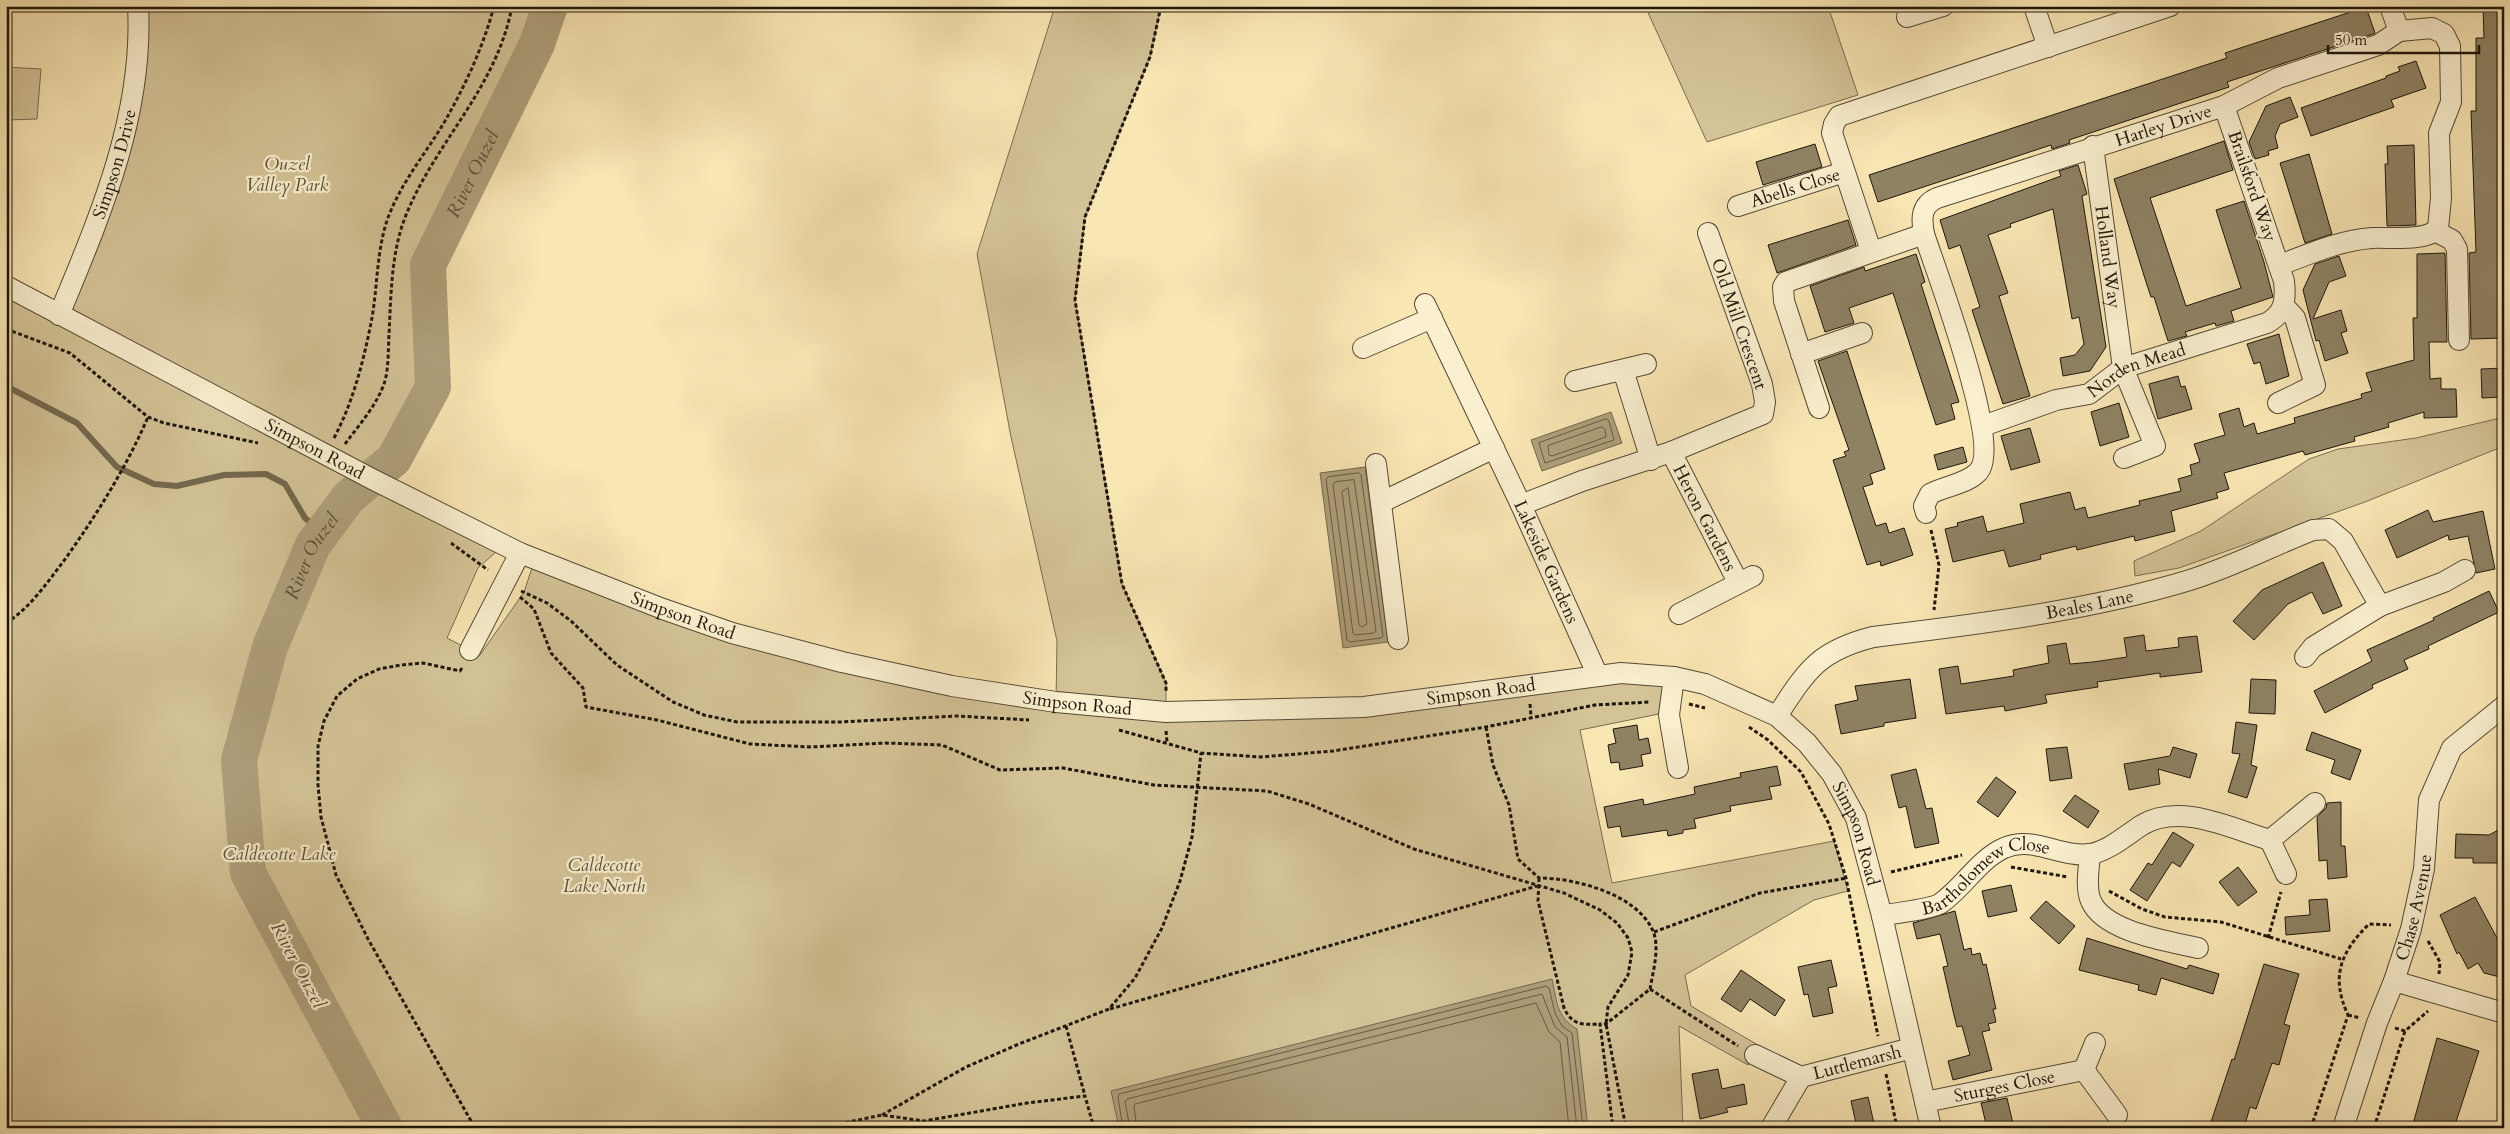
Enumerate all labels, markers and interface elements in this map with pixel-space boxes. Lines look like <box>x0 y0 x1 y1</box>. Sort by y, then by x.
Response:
scale bar <box>2328 22 2479 54</box>
text: 50 m <box>2335 30 2367 50</box>
street label: Harley Drive <box>2112 98 2215 153</box>
street label: Simpson Drive <box>86 107 142 222</box>
water label: River Ouzel <box>440 125 506 222</box>
street label: Brailsford Way <box>2221 127 2283 245</box>
park label: Ouzel Valley Park <box>246 152 328 198</box>
street label: Abells Close <box>1747 162 1843 214</box>
street label: Holland Way <box>2089 204 2127 310</box>
street label: Old Mill Crescent <box>1705 255 1773 393</box>
street label: Norden Mead <box>2082 337 2189 404</box>
street label: Simpson Road <box>261 412 369 486</box>
street label: Heron Gardens <box>1667 460 1743 576</box>
street label: Lakeside Gardens <box>1508 496 1585 627</box>
water label: River Ouzel <box>279 507 346 603</box>
street label: Beales Lane <box>2044 583 2136 625</box>
street label: Simpson Road <box>627 585 739 646</box>
street label: Simpson Road <box>1425 672 1537 711</box>
street label: Simpson Road <box>1021 685 1133 721</box>
street label: Simpson Road <box>1826 777 1886 889</box>
street label: Bartholomew Close <box>1919 831 2053 921</box>
park label: Caldecotte Lake <box>223 842 336 867</box>
park label: Caldecotte Lake North <box>563 853 645 899</box>
street label: Chase Avenue <box>2389 853 2438 964</box>
water label: River Ouzel <box>264 917 332 1013</box>
street label: Luttlemarsh <box>1810 1039 1904 1086</box>
street label: Sturges Close <box>1952 1064 2057 1108</box>

